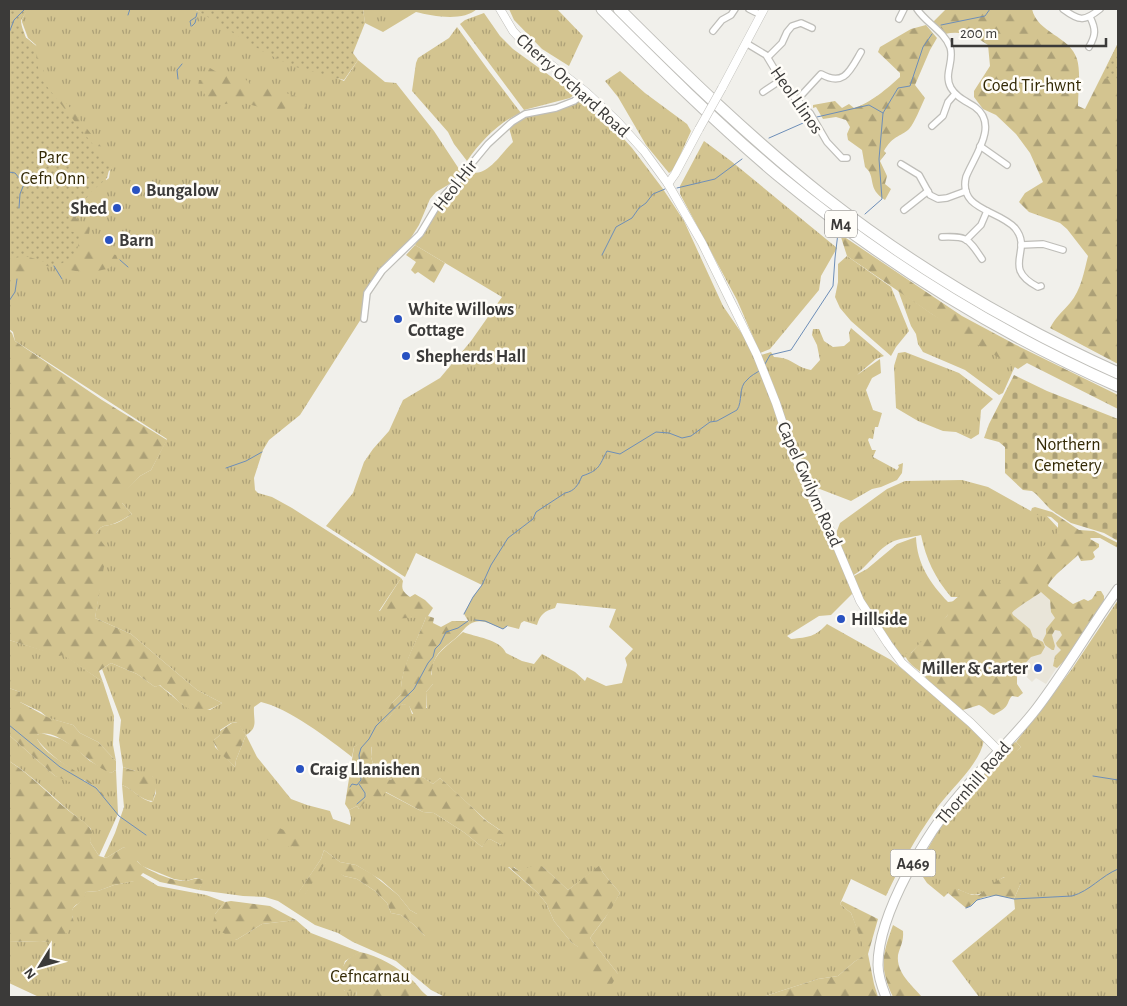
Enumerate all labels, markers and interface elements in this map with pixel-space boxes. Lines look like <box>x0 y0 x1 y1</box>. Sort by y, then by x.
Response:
scale bar <box>952 15 1106 47</box>
text: 200 m <box>960 26 997 41</box>
street label: Cherry Orchard Road <box>512 31 632 141</box>
street label: Heol Llinos <box>767 64 826 138</box>
park label: Coed Tir-hwnt <box>983 77 1082 95</box>
park label: Parc Cefn Onn <box>21 149 85 188</box>
street label: Heol Hir <box>431 157 481 214</box>
place label: Bungalow <box>146 182 219 200</box>
marker: Bungalow <box>130 184 142 196</box>
place label: Shed <box>71 200 108 218</box>
marker: Shed <box>111 202 123 214</box>
road number: M4 <box>825 210 857 238</box>
place label: Barn <box>119 232 154 250</box>
marker: Barn <box>103 234 115 246</box>
place label: White Willows Cottage <box>408 301 514 340</box>
marker: White Willows Cottage <box>392 313 404 325</box>
place label: Shepherds Hall <box>416 348 526 366</box>
marker: Shepherds Hall <box>400 350 412 362</box>
street label: Capel Gwilym Road <box>773 419 845 550</box>
park label: Northern Cemetery <box>1034 436 1102 475</box>
place label: Hillside <box>851 611 907 629</box>
marker: Hillside <box>835 613 847 625</box>
place label: Miller & Carter <box>922 660 1029 678</box>
marker: Miller & Carter <box>1032 662 1044 674</box>
street label: Thornhill Road <box>933 739 1014 828</box>
place label: Craig Llanishen <box>310 761 420 779</box>
marker: Craig Llanishen <box>294 763 306 775</box>
road number: A469 <box>890 850 936 876</box>
north arrow <box>15 941 65 991</box>
text: N <box>22 965 39 981</box>
park label: Cefncarnau <box>330 968 410 986</box>

